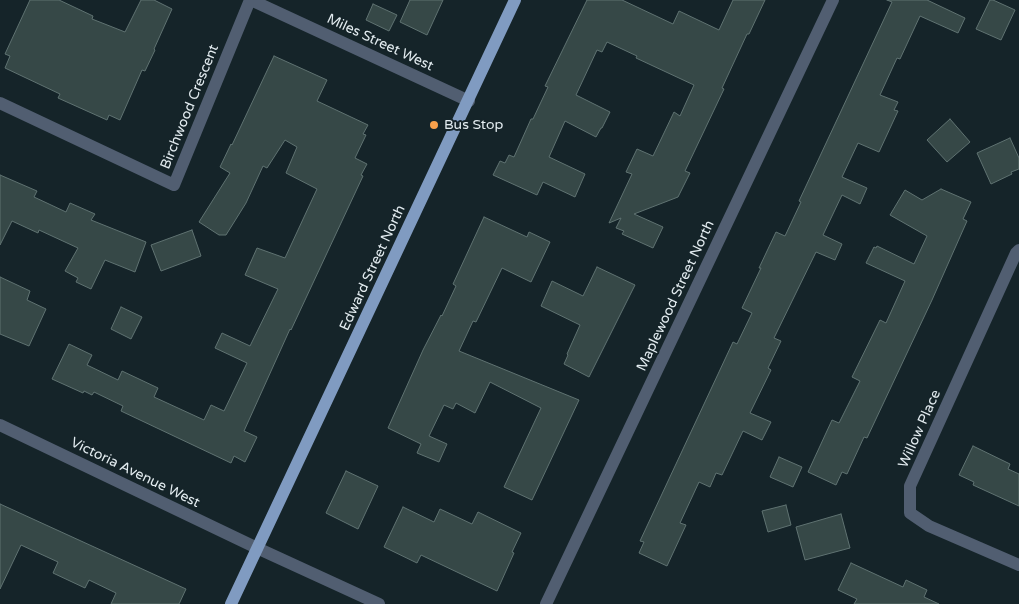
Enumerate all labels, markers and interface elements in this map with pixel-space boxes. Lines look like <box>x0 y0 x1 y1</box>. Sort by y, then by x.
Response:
street label: Miles Street West <box>324 11 436 75</box>
street label: Birchwood Crescent <box>157 42 223 172</box>
place label: Bus Stop <box>444 117 503 133</box>
marker: Bus Stop <box>428 119 440 131</box>
street label: Edward Street North <box>337 203 409 333</box>
street label: Maplewood Street North <box>634 218 718 374</box>
street label: Willow Place <box>895 387 945 471</box>
street label: Victoria Avenue West <box>68 434 202 512</box>

